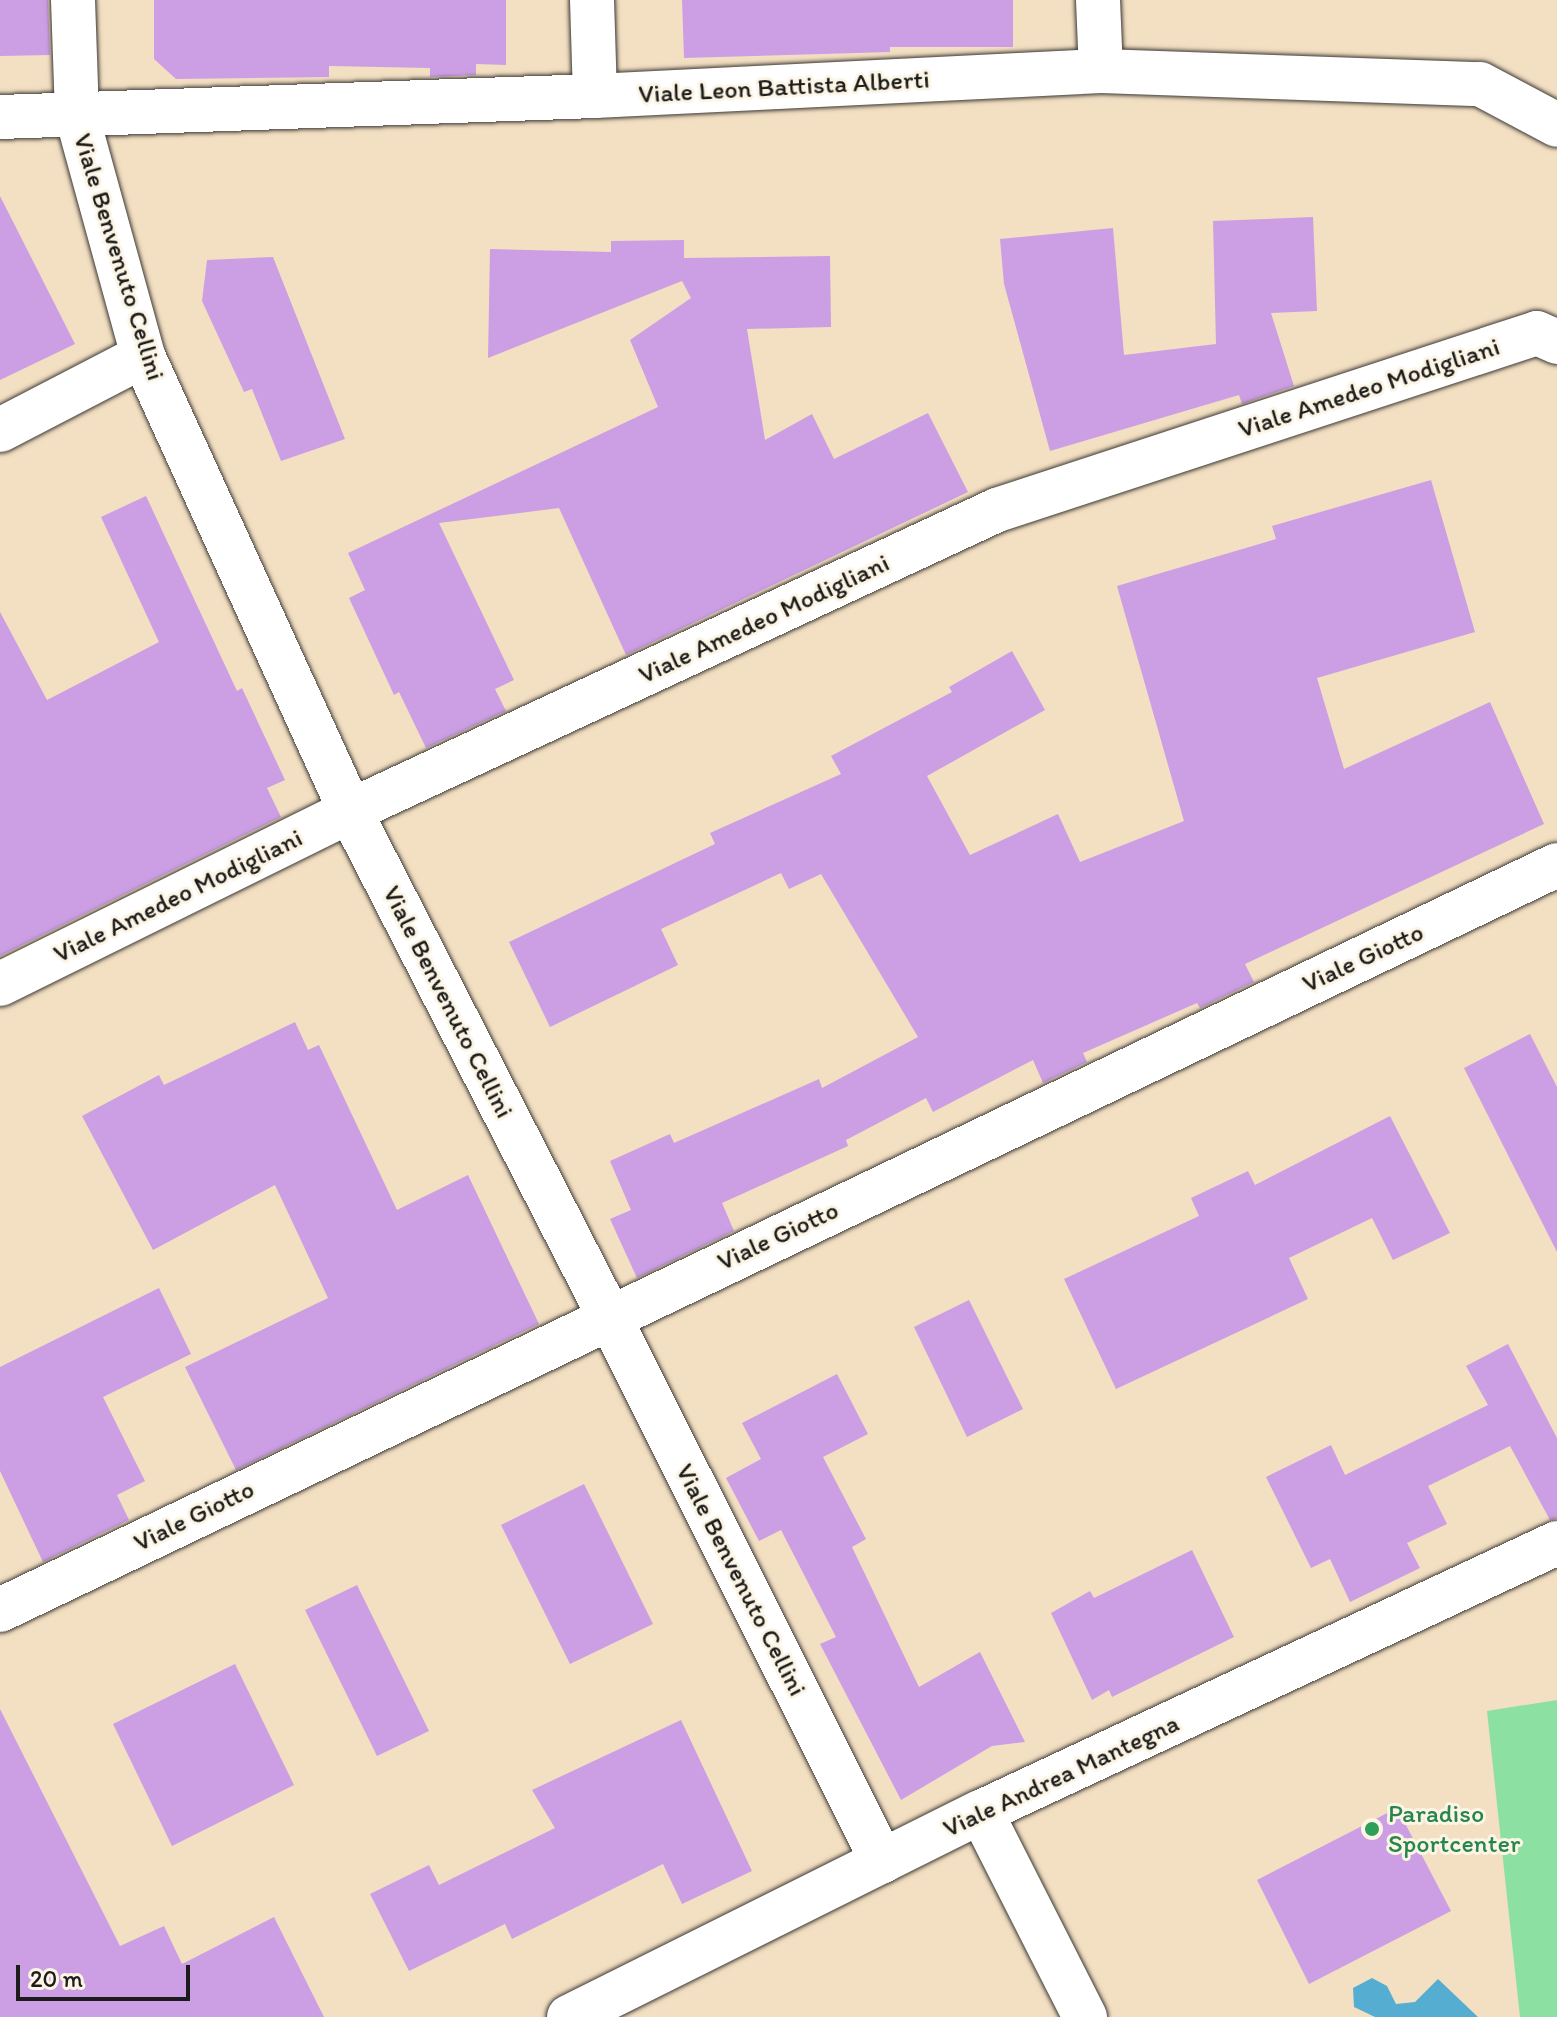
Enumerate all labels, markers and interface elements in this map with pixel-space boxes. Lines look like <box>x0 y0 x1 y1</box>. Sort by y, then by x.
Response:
street label: Viale Leon Battista Alberti <box>637 64 931 110</box>
street label: Viale Benvenuto Cellini <box>66 129 172 385</box>
street label: Viale Amedeo Modigliani <box>1234 331 1504 445</box>
street label: Viale Amedeo Modigliani <box>633 547 895 691</box>
street label: Viale Amedeo Modigliani <box>48 822 308 970</box>
street label: Viale Benvenuto Cellini <box>375 880 521 1124</box>
street label: Viale Giotto <box>1297 916 1429 1000</box>
street label: Viale Giotto <box>712 1194 844 1278</box>
street label: Viale Benvenuto Cellini <box>668 1458 814 1702</box>
street label: Viale Giotto <box>129 1473 259 1559</box>
street label: Viale Andrea Mantegna <box>937 1707 1185 1845</box>
place label: Paradiso Sportcenter <box>1388 1798 1520 1860</box>
marker: Paradiso Sportcenter <box>1363 1820 1381 1838</box>
scale bar <box>20 1949 194 1999</box>
text: 20 m <box>30 1964 83 1993</box>

